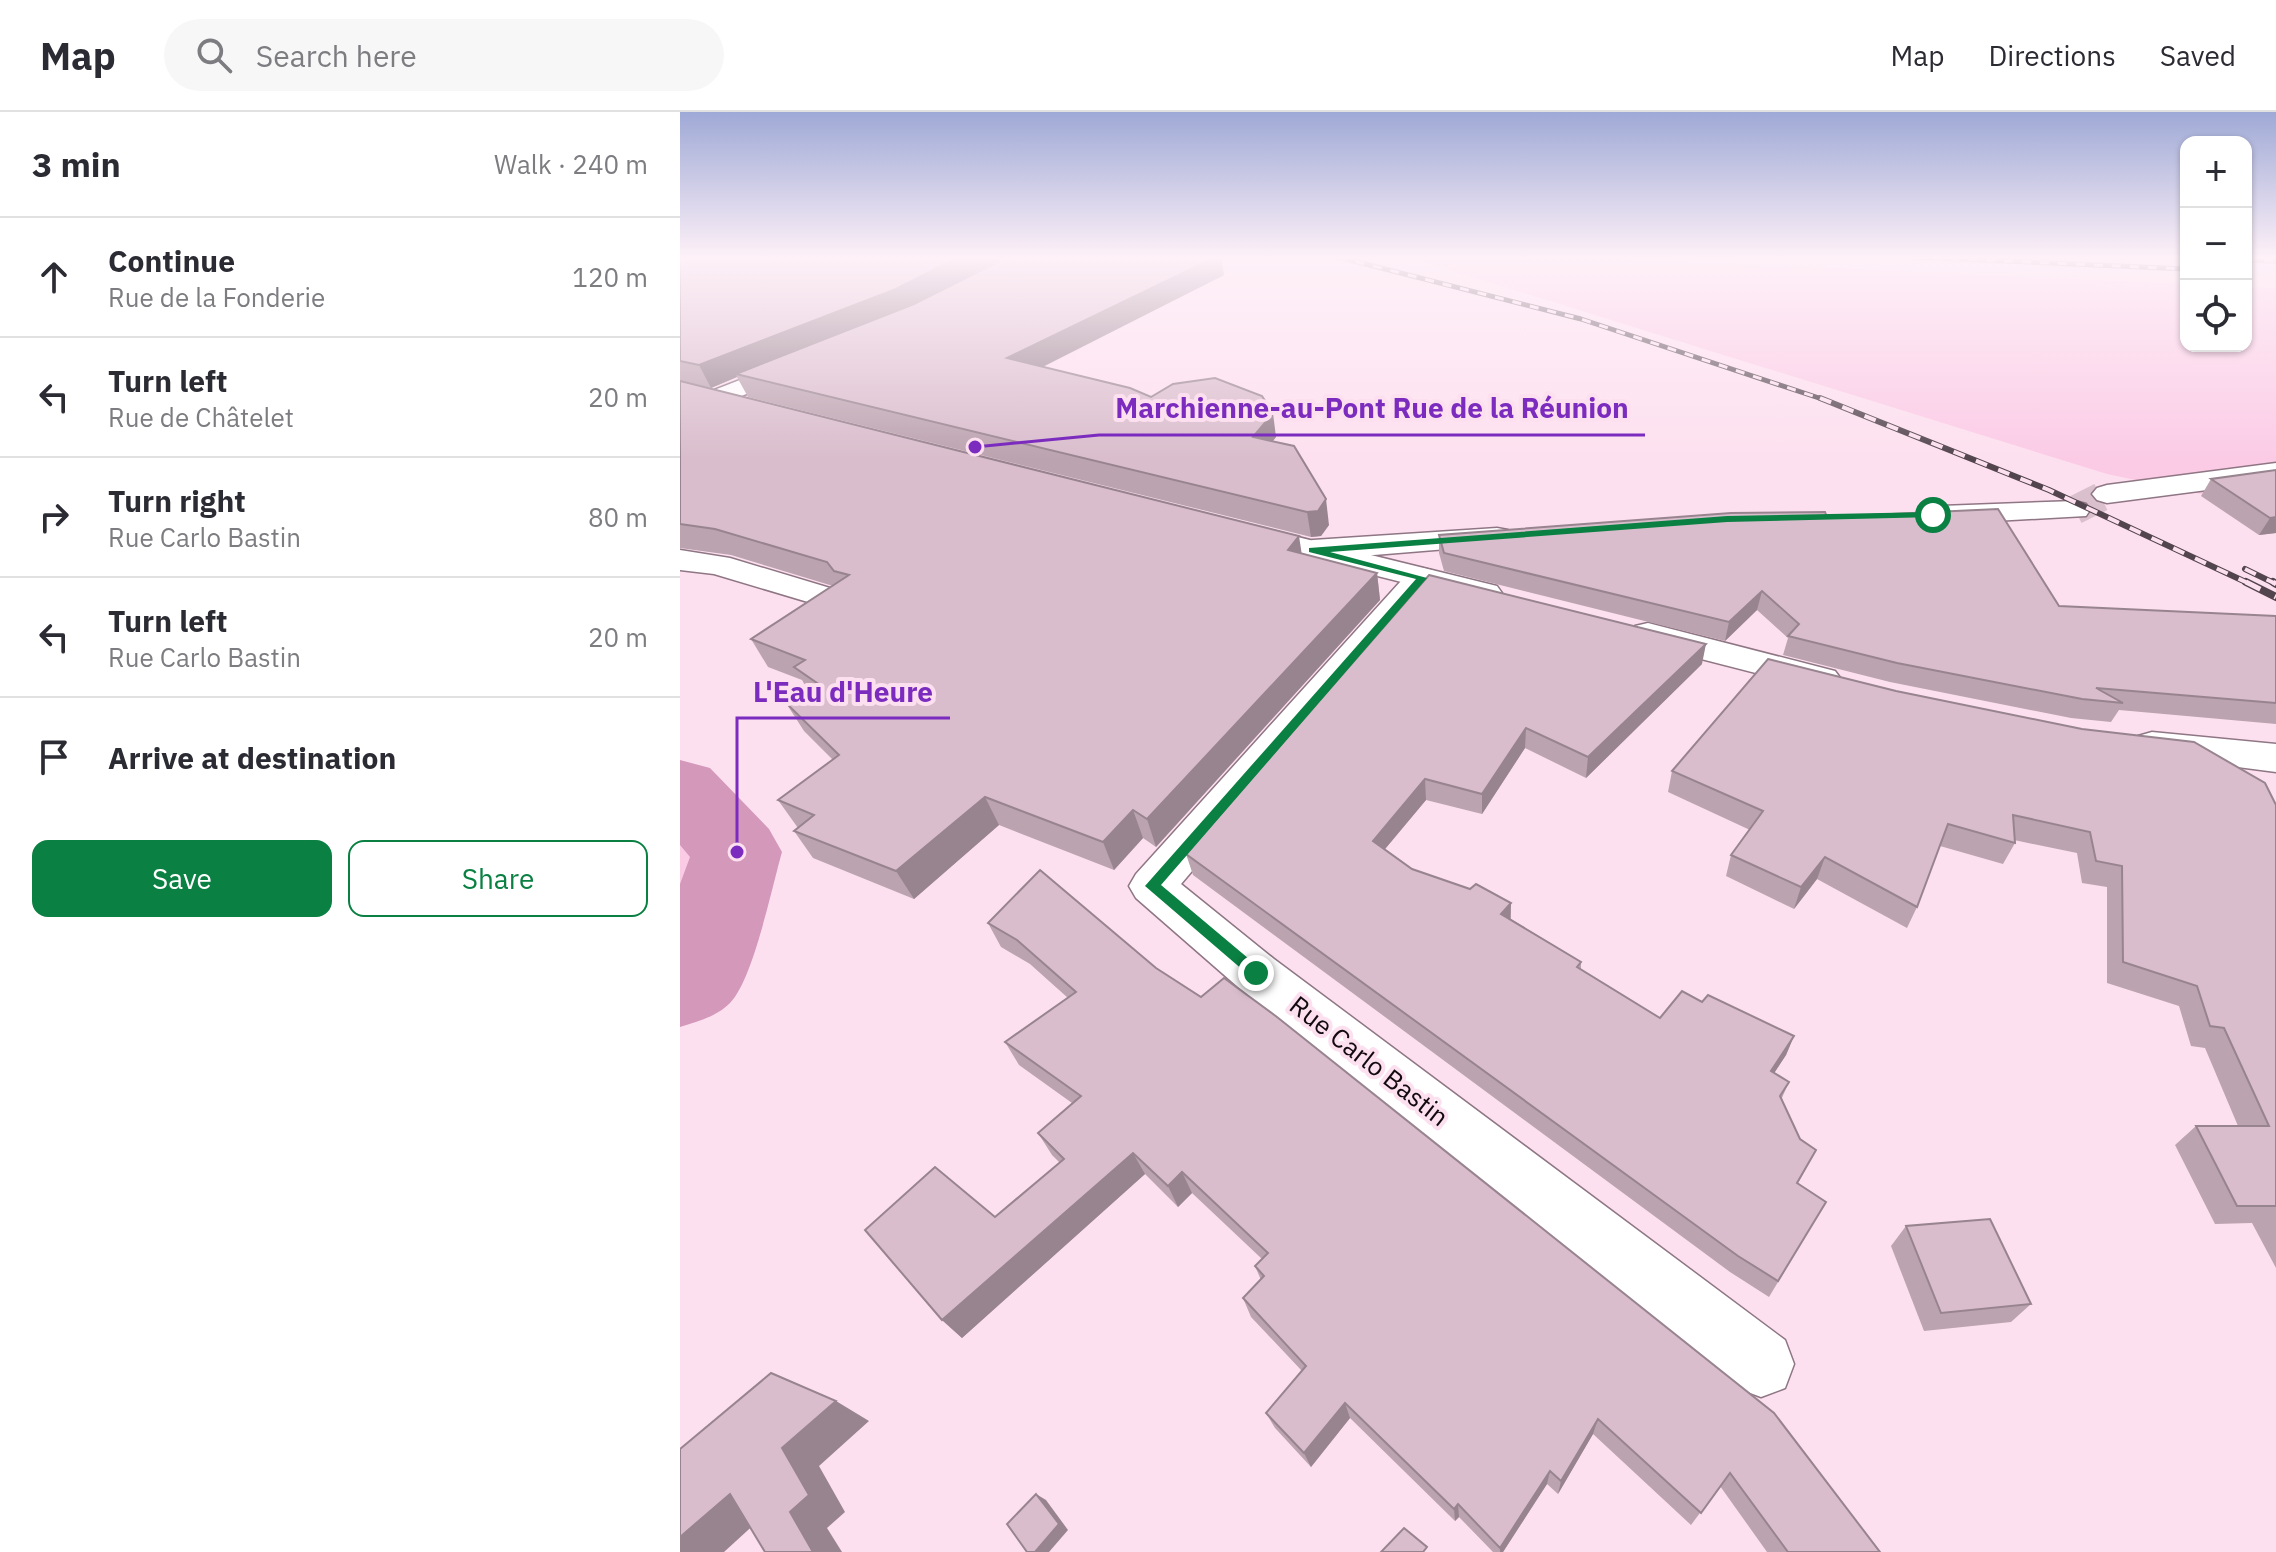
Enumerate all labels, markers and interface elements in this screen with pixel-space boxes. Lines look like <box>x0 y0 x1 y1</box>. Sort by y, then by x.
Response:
search box <box>164 19 724 91</box>
text: Map <box>40 31 116 80</box>
icon: search <box>192 33 236 77</box>
text: Search here <box>256 36 417 75</box>
text: Map <box>1890 37 1944 74</box>
text: Directions <box>1988 37 2116 74</box>
text: Saved <box>2160 37 2236 74</box>
map controls <box>2180 136 2252 352</box>
button: + <box>2180 136 2252 208</box>
text: 3 min <box>32 142 121 186</box>
text: Walk · 240 m <box>494 147 648 181</box>
button: − <box>2180 208 2252 280</box>
text: Continue <box>108 241 235 280</box>
icon: ahead <box>32 255 76 299</box>
text: 120 m <box>572 260 648 294</box>
text: Rue de la Fonderie <box>108 280 325 314</box>
button: locate <box>2180 280 2252 352</box>
text: Turn left <box>108 361 227 400</box>
icon: left <box>32 375 76 419</box>
text: 20 m <box>588 380 648 414</box>
callout: Marchienne-au-Pont Rue de la Réunion <box>1099 383 1645 435</box>
text: Marchienne-au-Pont Rue de la Réunion <box>1115 389 1629 426</box>
text: Rue de Châtelet <box>108 400 294 434</box>
text: Turn right <box>108 481 246 520</box>
icon: right <box>32 495 76 539</box>
route start <box>1915 497 1951 533</box>
text: 80 m <box>588 500 648 534</box>
text: Rue Carlo Bastin <box>108 520 301 554</box>
text: Turn left <box>108 601 227 640</box>
icon: left <box>32 615 76 659</box>
text: 20 m <box>588 620 648 654</box>
text: Rue Carlo Bastin <box>108 640 301 674</box>
callout: L'Eau d'Heure <box>737 666 950 718</box>
text: L'Eau d'Heure <box>753 673 933 710</box>
icon: arrive <box>32 735 76 779</box>
text: Arrive at destination <box>108 738 396 777</box>
button: Save <box>32 840 332 917</box>
button: Share <box>348 840 648 917</box>
route end <box>1238 955 1274 991</box>
street label: Rue Carlo Bastin <box>1283 987 1456 1133</box>

